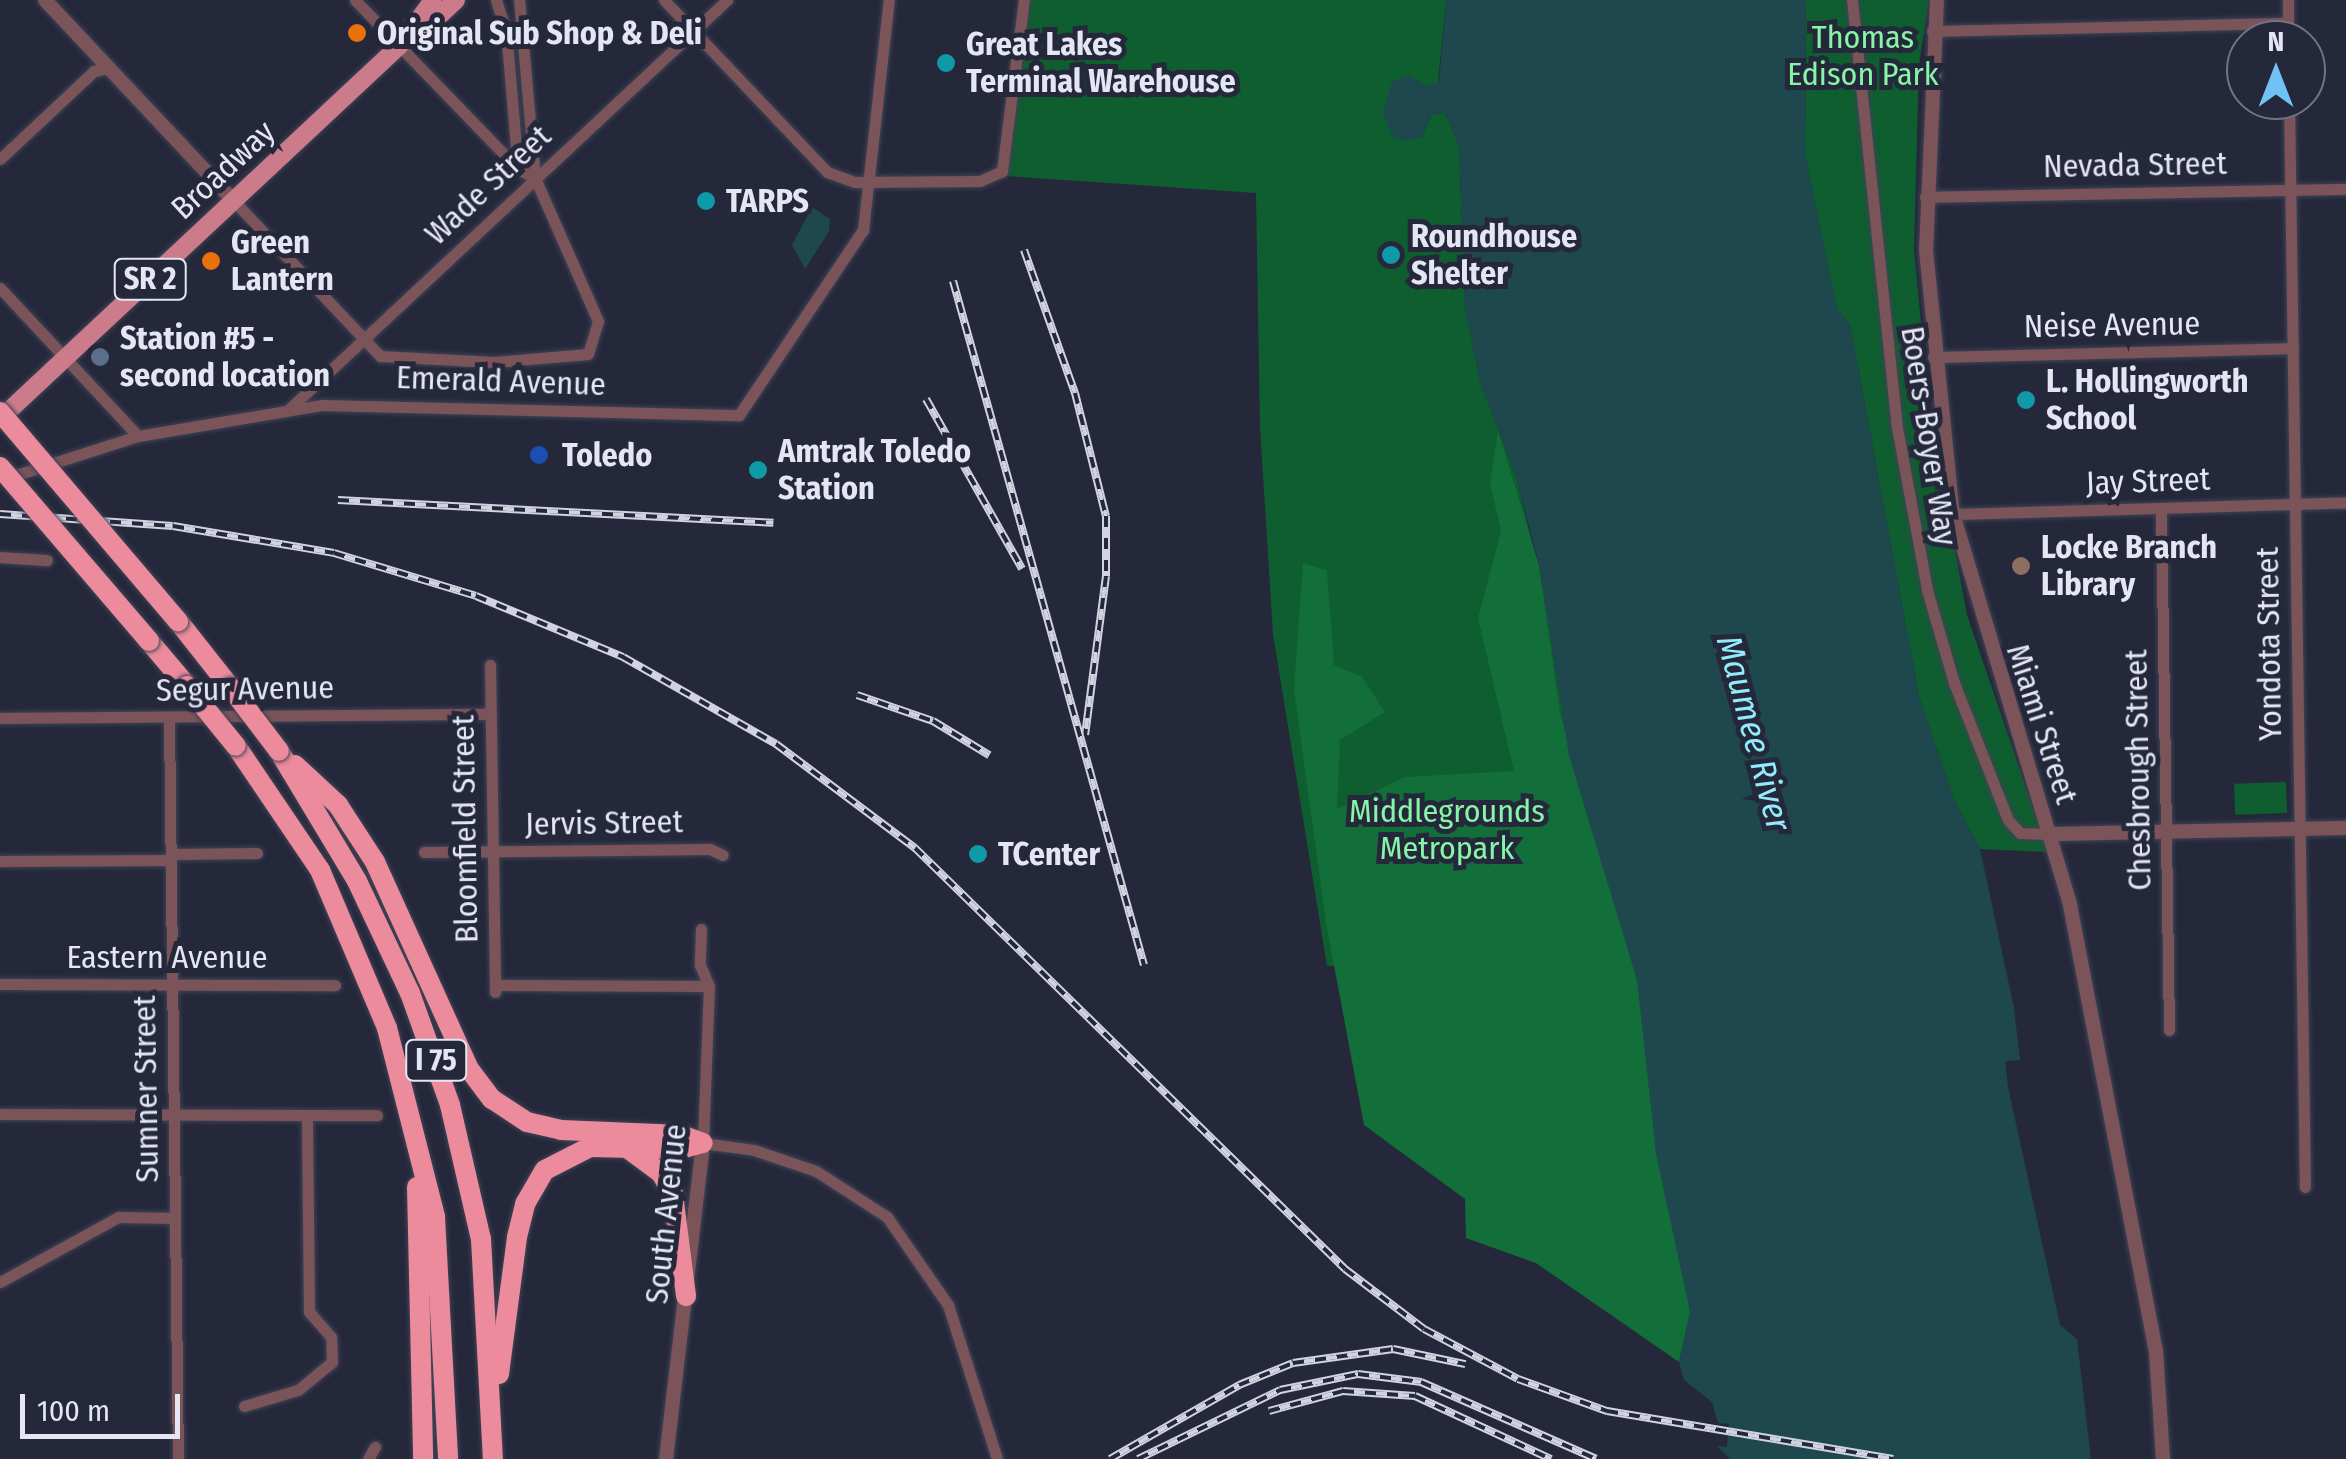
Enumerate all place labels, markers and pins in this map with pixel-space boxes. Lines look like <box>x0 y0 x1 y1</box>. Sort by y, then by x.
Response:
place label: Original Sub Shop & Deli <box>377 14 702 52</box>
marker: Original Sub Shop & Deli <box>346 22 368 44</box>
place label: Great Lakes Terminal Warehouse <box>966 26 1236 101</box>
marker: Great Lakes Terminal Warehouse <box>935 52 957 74</box>
place label: TARPS <box>726 182 809 220</box>
marker: TARPS <box>695 190 717 212</box>
place label: Roundhouse Shelter <box>1411 218 1577 293</box>
place label: Green Lantern <box>231 224 334 299</box>
marker: Roundhouse Shelter <box>1380 244 1402 266</box>
marker: Green Lantern <box>200 250 222 272</box>
place label: Station #5 - second location <box>120 320 330 395</box>
marker: Station #5 - second location <box>89 346 111 368</box>
place label: L. Hollingworth School <box>2046 363 2248 438</box>
marker: L. Hollingworth School <box>2015 389 2037 411</box>
place label: Amtrak Toledo Station <box>778 433 971 508</box>
place label: Toledo <box>562 436 652 474</box>
marker: Toledo <box>526 442 552 468</box>
marker: Amtrak Toledo Station <box>747 459 769 481</box>
place label: Locke Branch Library <box>2041 529 2217 604</box>
marker: Locke Branch Library <box>2010 555 2032 577</box>
place label: TCenter <box>998 835 1100 873</box>
marker: TCenter <box>967 843 989 865</box>

